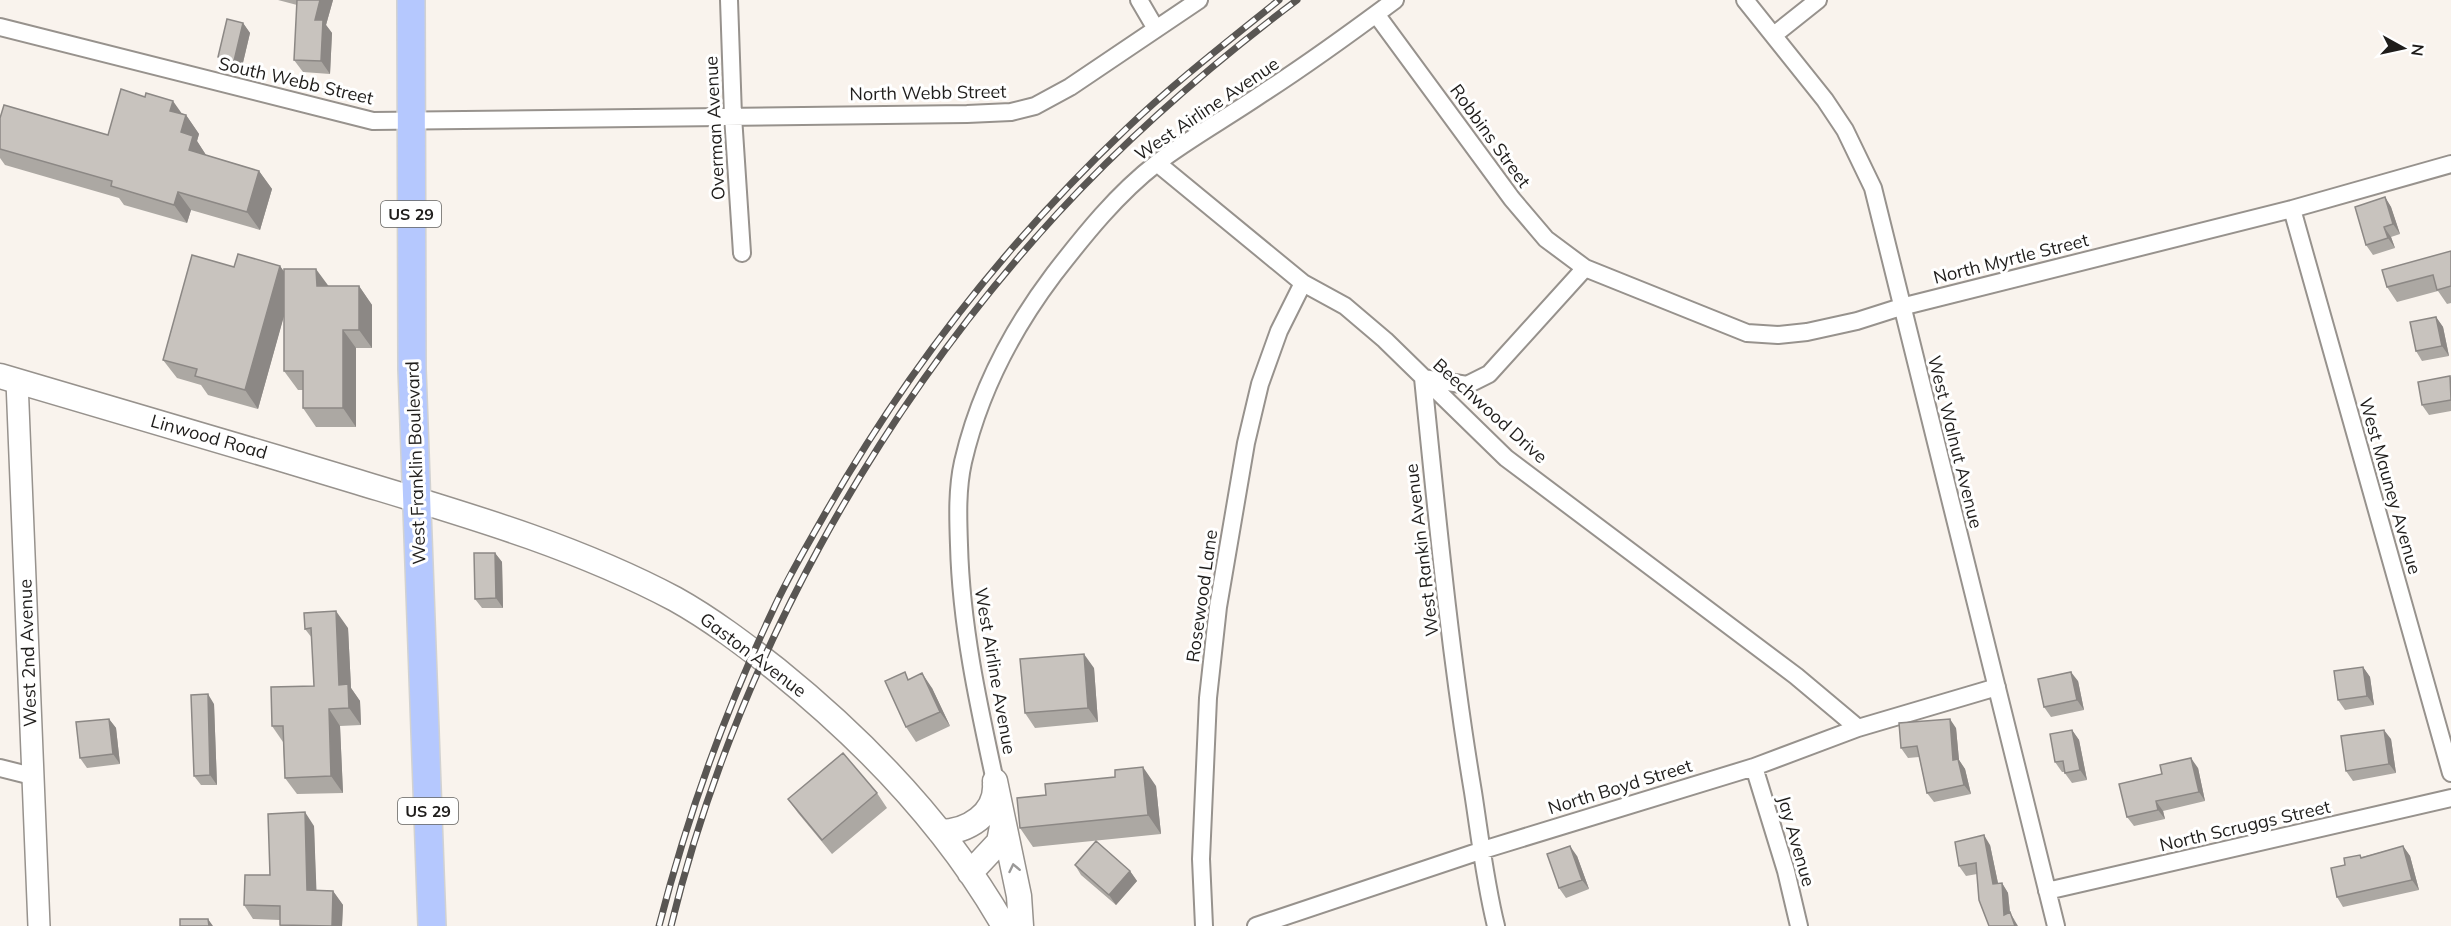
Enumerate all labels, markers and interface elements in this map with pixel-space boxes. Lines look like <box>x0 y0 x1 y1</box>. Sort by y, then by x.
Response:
north arrow <box>2373 18 2433 78</box>
text: N <box>2407 43 2429 57</box>
street label: South Webb Street <box>216 52 376 110</box>
street label: West Airline Avenue <box>1130 52 1283 165</box>
street label: Overman Avenue <box>699 55 730 201</box>
street label: Robbins Street <box>1445 79 1536 192</box>
street label: North Webb Street <box>849 80 1007 105</box>
road number: US 29 <box>381 201 441 227</box>
street label: North Myrtle Street <box>1931 228 2091 289</box>
street label: Beechwood Drive <box>1428 353 1552 468</box>
street label: West Walnut Avenue <box>1923 353 1988 531</box>
street label: West Franklin Boulevard <box>400 361 431 565</box>
street label: West Mauney Avenue <box>2354 395 2427 577</box>
street label: Linwood Road <box>148 409 270 464</box>
street label: West Rankin Avenue <box>1399 462 1444 638</box>
street label: Rosewood Lane <box>1181 528 1222 664</box>
street label: West 2nd Avenue <box>13 579 42 727</box>
street label: West Airline Avenue <box>969 586 1021 756</box>
street label: Gaston Avenue <box>696 607 811 702</box>
street label: North Boyd Street <box>1545 754 1695 819</box>
street label: Jay Avenue <box>1773 793 1820 889</box>
street label: North Scruggs Street <box>2157 795 2332 856</box>
road number: US 29 <box>398 798 458 824</box>
one-way arrow <box>1008 863 1021 873</box>

